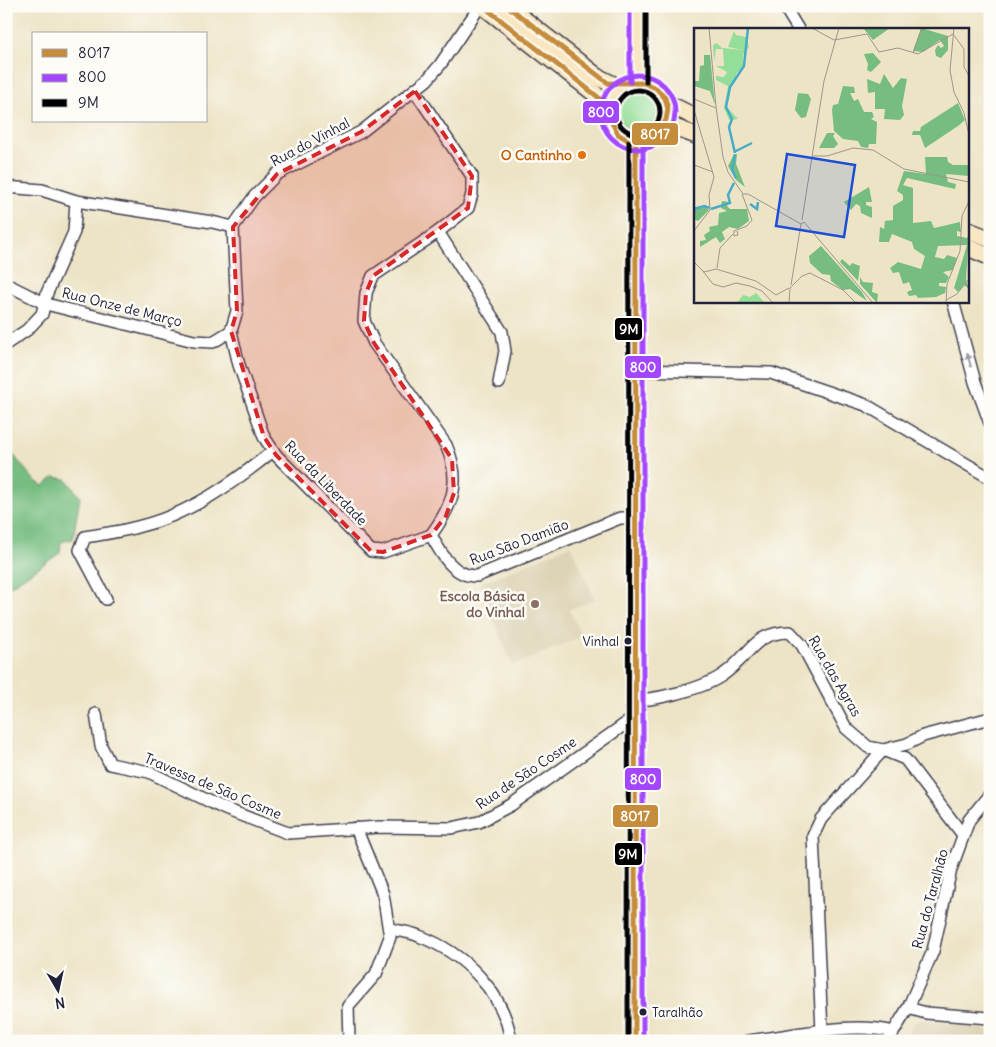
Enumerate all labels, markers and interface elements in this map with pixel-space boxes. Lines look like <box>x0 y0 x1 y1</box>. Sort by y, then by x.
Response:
inset map <box>694 28 968 302</box>
legend <box>32 32 208 122</box>
text: 8017 <box>78 43 110 62</box>
text: 800 <box>78 67 106 86</box>
text: 9M <box>78 93 99 112</box>
line badge: 800 <box>582 100 620 124</box>
text: 800 <box>588 103 614 121</box>
street label: Rua do Vinhal <box>267 114 353 170</box>
line badge: 8017 <box>631 122 679 146</box>
text: 8017 <box>640 125 670 143</box>
place label: O Cantinho <box>501 146 572 164</box>
marker: O Cantinho <box>576 149 588 161</box>
street label: Rua Onze de Março <box>60 283 184 331</box>
line badge: 9M <box>614 317 643 341</box>
text: 9M <box>619 320 639 338</box>
one-way arrow <box>964 353 972 368</box>
line badge: 800 <box>624 355 662 379</box>
text: 800 <box>630 358 656 376</box>
street label: Rua da Liberdade <box>281 437 371 529</box>
street label: Rua São Damião <box>467 515 571 569</box>
place label: Escola Básica do Vinhal <box>439 587 525 621</box>
marker: Escola Básica do Vinhal <box>529 598 541 610</box>
street label: Rua das Agras <box>804 632 866 720</box>
place label: Vinhal <box>583 633 619 650</box>
marker: Vinhal <box>623 636 633 646</box>
street label: Rua de São Cosme <box>472 733 580 813</box>
street label: Travessa de São Cosme <box>142 749 284 823</box>
line badge: 800 <box>624 767 662 791</box>
text: 800 <box>630 770 656 788</box>
line badge: 8017 <box>612 804 659 828</box>
text: 8017 <box>620 807 650 825</box>
line badge: 9M <box>614 842 643 866</box>
text: 9M <box>618 845 638 863</box>
street label: Rua do Taralhão <box>908 847 952 951</box>
north arrow <box>32 964 82 1014</box>
text: N <box>54 993 66 1012</box>
place label: Taralhão <box>652 1004 703 1021</box>
marker: Taralhão <box>638 1007 648 1017</box>

